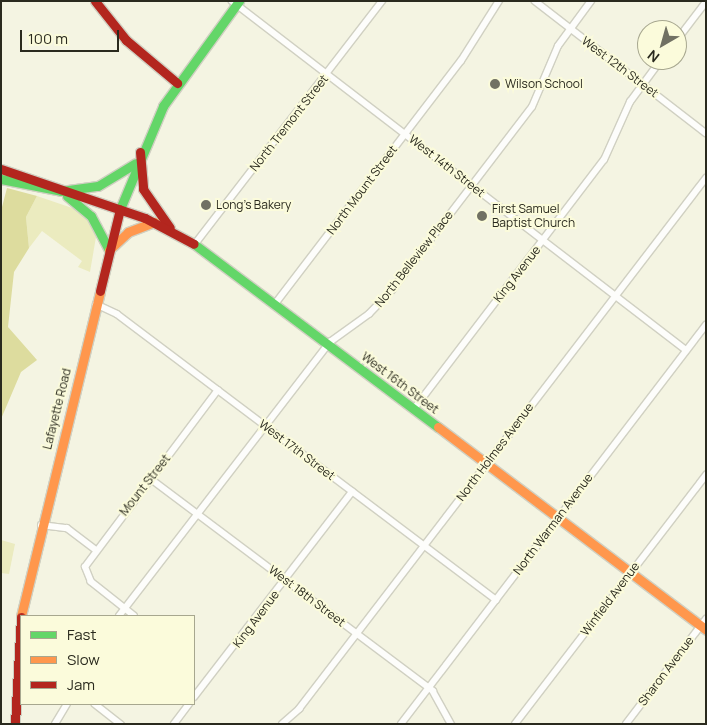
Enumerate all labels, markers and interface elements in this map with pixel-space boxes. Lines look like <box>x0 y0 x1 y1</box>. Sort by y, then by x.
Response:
scale bar <box>22 20 121 52</box>
north arrow <box>637 20 687 70</box>
text: 100 m <box>28 28 68 49</box>
street label: West 12th Street <box>579 34 661 100</box>
text: N <box>643 46 663 67</box>
street label: North Tremont Street <box>247 72 331 174</box>
place label: Wilson School <box>505 77 583 91</box>
marker: Wilson School <box>489 78 501 90</box>
street label: West 14th Street <box>406 132 488 200</box>
street label: North Mount Street <box>324 143 400 237</box>
place label: Long's Bakery <box>216 198 291 212</box>
marker: Long's Bakery <box>200 199 212 211</box>
place label: First Samuel Baptist Church <box>492 202 575 230</box>
street label: North Belleview Place <box>372 208 456 310</box>
marker: First Samuel Baptist Church <box>476 210 488 222</box>
street label: King Avenue <box>491 243 543 305</box>
street label: West 16th Street <box>359 349 441 417</box>
street label: Lafayette Road <box>40 367 74 451</box>
street label: North Holmes Avenue <box>453 400 537 504</box>
street label: West 17th Street <box>256 417 338 483</box>
street label: Mount Street <box>117 451 173 519</box>
street label: North Warman Avenue <box>510 471 596 577</box>
street label: Winfield Avenue <box>578 559 642 639</box>
street label: West 18th Street <box>266 562 348 630</box>
street label: King Avenue <box>230 588 282 650</box>
legend <box>20 615 195 705</box>
text: Fast <box>67 624 96 645</box>
street label: Sharon Avenue <box>635 633 697 709</box>
text: Slow <box>67 649 100 670</box>
text: Jam <box>67 674 95 695</box>

